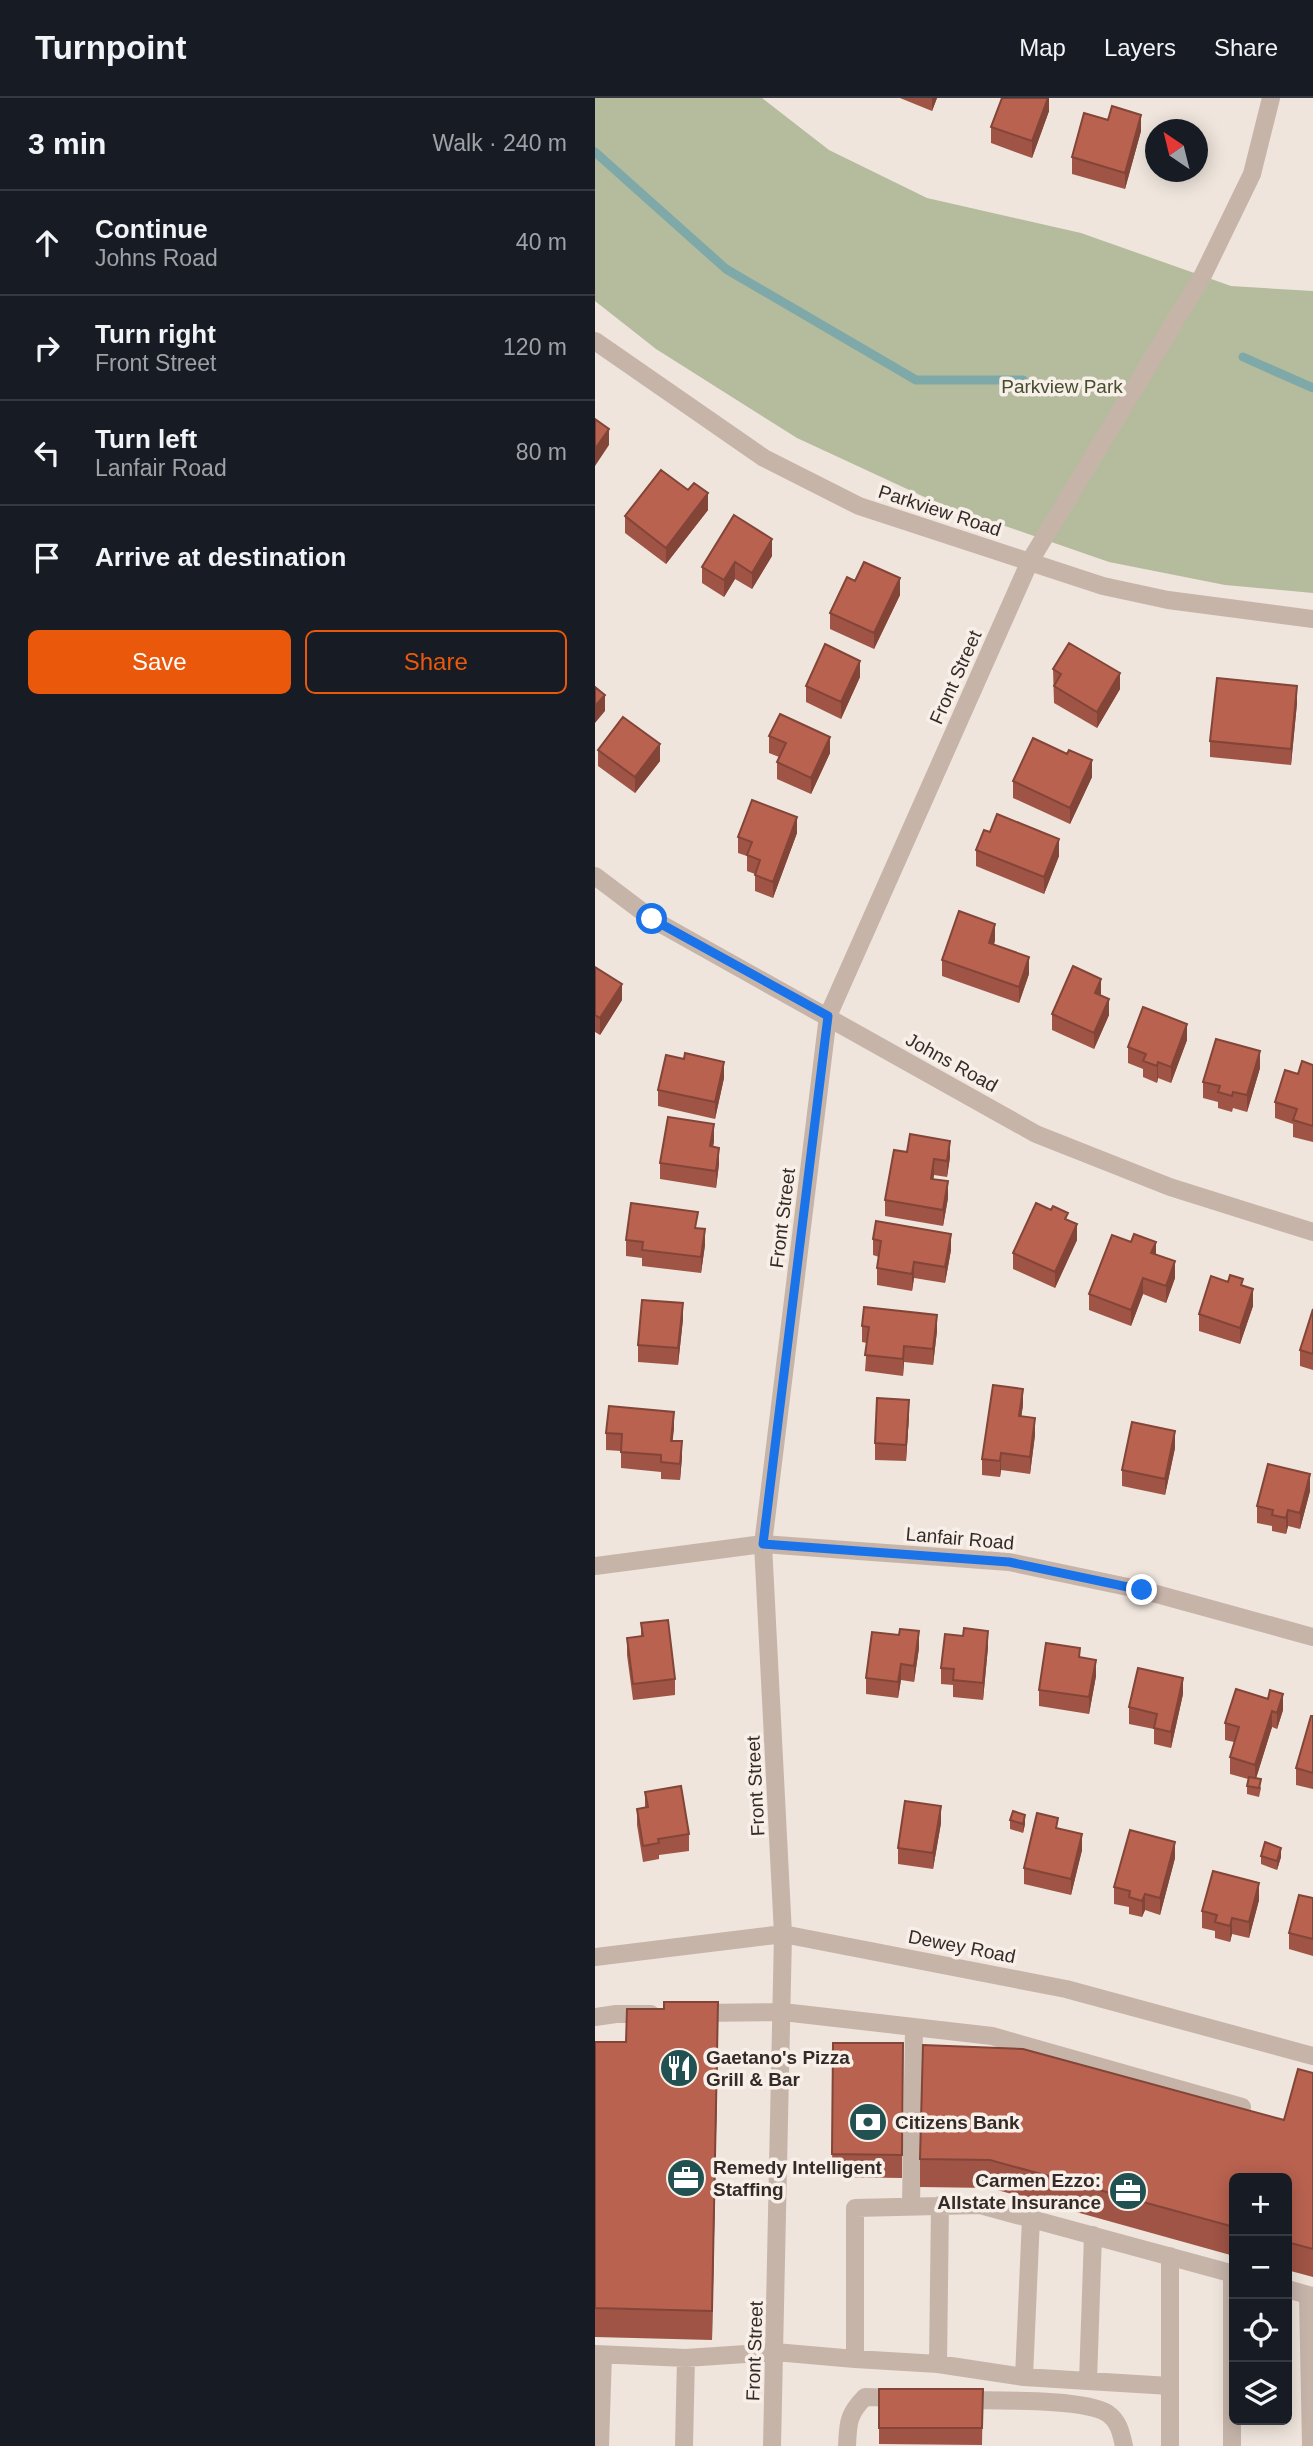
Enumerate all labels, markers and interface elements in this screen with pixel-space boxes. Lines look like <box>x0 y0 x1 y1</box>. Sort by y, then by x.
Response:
text: Turnpoint <box>35 29 187 66</box>
text: Map <box>1019 34 1066 61</box>
text: Layers <box>1104 34 1176 61</box>
text: Share <box>1214 34 1278 61</box>
north arrow <box>1145 119 1208 182</box>
text: 3 min <box>28 127 106 160</box>
text: Walk · 240 m <box>432 130 567 156</box>
text: Continue <box>95 214 208 244</box>
icon: ahead <box>28 224 66 262</box>
text: 40 m <box>516 229 567 255</box>
text: Johns Road <box>95 245 218 271</box>
text: Turn right <box>95 319 216 349</box>
icon: right <box>28 329 66 367</box>
text: 120 m <box>503 334 567 360</box>
text: Front Street <box>95 350 216 376</box>
park label: Parkview Park <box>1001 376 1123 397</box>
text: Turn left <box>95 424 197 454</box>
icon: left <box>28 434 66 472</box>
text: 80 m <box>516 439 567 465</box>
text: Lanfair Road <box>95 455 227 481</box>
street label: Parkview Road <box>876 481 1004 540</box>
icon: arrive <box>28 539 66 577</box>
text: Arrive at destination <box>95 542 346 572</box>
street label: Front Street <box>925 626 986 727</box>
button: Save <box>28 630 291 694</box>
button: Share <box>305 630 567 694</box>
route start <box>636 903 667 934</box>
street label: Johns Road <box>902 1029 1001 1096</box>
street label: Front Street <box>766 1166 799 1269</box>
street label: Lanfair Road <box>905 1523 1015 1554</box>
route end <box>1126 1574 1157 1605</box>
street label: Front Street <box>742 1735 769 1837</box>
street label: Dewey Road <box>907 1926 1017 1967</box>
restaurant icon: Gaetano's Pizza Grill & Bar <box>658 2047 700 2089</box>
place label: Gaetano's Pizza Grill & Bar <box>706 2047 850 2090</box>
bank icon: Citizens Bank <box>847 2101 889 2143</box>
place label: Citizens Bank <box>895 2112 1020 2133</box>
office icon: Remedy Intelligent Staffing <box>665 2157 707 2199</box>
place label: Remedy Intelligent Staffing <box>713 2157 883 2200</box>
place label: Carmen Ezzo: Allstate Insurance <box>937 2170 1101 2213</box>
office icon: Carmen Ezzo: Allstate Insurance <box>1107 2170 1149 2212</box>
map controls <box>1229 2173 1292 2425</box>
button: + <box>1229 2173 1292 2236</box>
button: − <box>1229 2236 1292 2299</box>
button: locate <box>1229 2299 1292 2362</box>
street label: Front Street <box>742 2300 767 2402</box>
button: layers <box>1229 2362 1292 2425</box>

